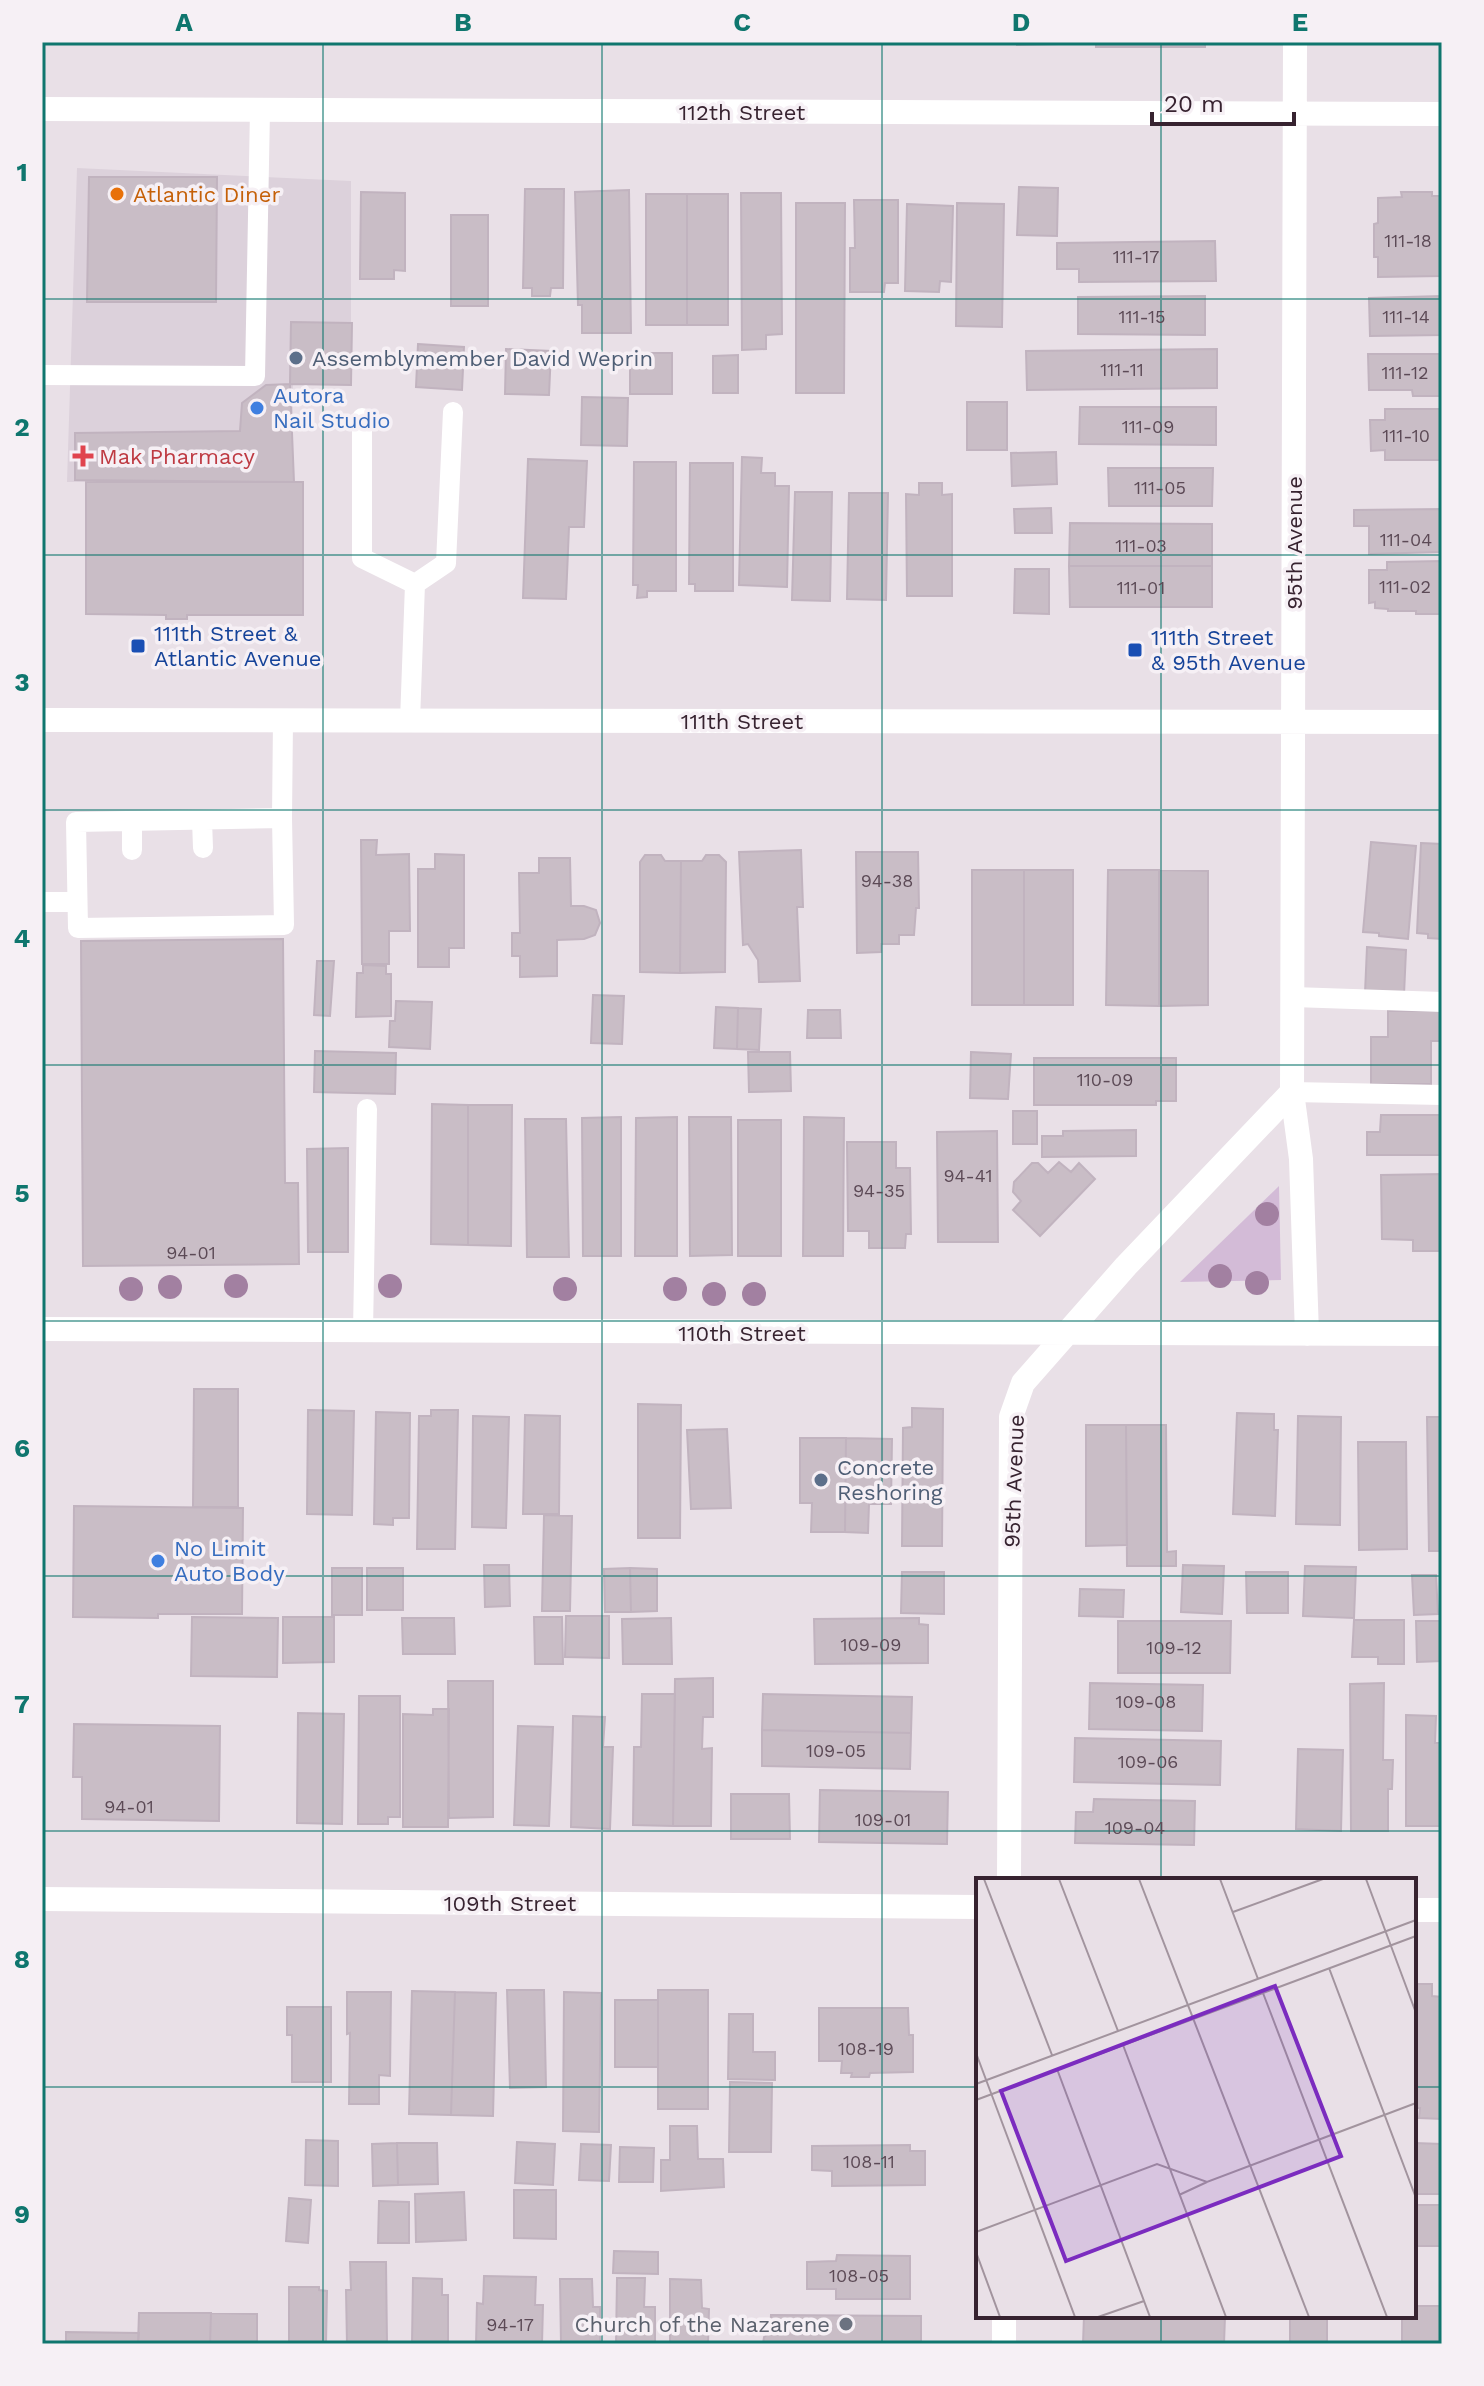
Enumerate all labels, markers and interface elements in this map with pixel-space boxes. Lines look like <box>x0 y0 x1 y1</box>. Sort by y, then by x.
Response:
text: A <box>175 7 193 37</box>
text: B <box>454 7 472 37</box>
text: C <box>733 7 751 37</box>
text: D <box>1012 7 1030 37</box>
text: E <box>1292 7 1308 37</box>
scale bar <box>1152 76 1294 126</box>
text: 20 m <box>1164 90 1224 118</box>
street label: 112th Street <box>679 100 805 125</box>
text: 1 <box>16 157 28 187</box>
place label: Atlantic Diner <box>133 182 280 207</box>
marker: Atlantic Diner <box>108 185 126 203</box>
house number: 111-18 <box>1384 230 1432 251</box>
house number: 111-17 <box>1113 246 1159 267</box>
house number: 111-15 <box>1119 306 1166 327</box>
house number: 111-14 <box>1382 306 1430 327</box>
place label: Assemblymember David Weprin <box>312 346 653 371</box>
marker: Assemblymember David Weprin <box>287 349 305 367</box>
house number: 111-11 <box>1100 359 1144 380</box>
house number: 111-12 <box>1381 362 1429 383</box>
place label: Autora Nail Studio <box>273 383 391 433</box>
marker: Autora Nail Studio <box>248 399 266 417</box>
text: 2 <box>14 412 30 442</box>
house number: 111-09 <box>1122 416 1174 437</box>
house number: 111-10 <box>1382 425 1430 446</box>
place label: Mak Pharmacy <box>99 444 255 469</box>
marker: Mak Pharmacy <box>74 447 92 465</box>
street label: 95th Avenue <box>1282 476 1307 610</box>
house number: 111-05 <box>1134 477 1186 498</box>
house number: 111-04 <box>1380 529 1432 550</box>
house number: 111-03 <box>1115 535 1167 556</box>
house number: 111-02 <box>1379 576 1431 597</box>
house number: 111-01 <box>1117 577 1165 598</box>
place label: 111th Street & Atlantic Avenue <box>154 621 321 671</box>
place label: 111th Street & 95th Avenue <box>1151 625 1306 675</box>
marker: 111th Street & Atlantic Avenue <box>129 637 147 655</box>
marker: 111th Street & 95th Avenue <box>1126 641 1144 659</box>
text: 3 <box>14 667 30 697</box>
street label: 111th Street <box>681 709 803 734</box>
house number: 94-38 <box>861 870 913 891</box>
text: 4 <box>14 923 31 953</box>
house number: 110-09 <box>1077 1069 1133 1090</box>
house number: 94-41 <box>943 1165 993 1186</box>
text: 5 <box>14 1178 30 1208</box>
house number: 94-35 <box>853 1180 905 1201</box>
house number: 94-01 <box>166 1242 216 1263</box>
street label: 110th Street <box>678 1321 806 1346</box>
street label: 95th Avenue <box>999 1414 1029 1548</box>
text: 6 <box>14 1433 30 1463</box>
place label: Concrete Reshoring <box>837 1455 943 1505</box>
marker: Concrete Reshoring <box>812 1471 830 1489</box>
place label: No Limit Auto Body <box>174 1536 285 1586</box>
marker: No Limit Auto Body <box>149 1552 167 1570</box>
house number: 109-09 <box>841 1634 901 1655</box>
house number: 109-12 <box>1146 1637 1202 1658</box>
text: 7 <box>14 1689 30 1719</box>
house number: 109-08 <box>1116 1691 1176 1712</box>
house number: 109-05 <box>806 1740 866 1761</box>
house number: 109-06 <box>1118 1751 1178 1772</box>
house number: 94-01 <box>104 1796 154 1817</box>
house number: 109-01 <box>855 1809 911 1830</box>
house number: 109-04 <box>1105 1817 1165 1838</box>
inset map <box>976 1878 1416 2318</box>
street label: 109th Street <box>444 1891 576 1916</box>
text: 8 <box>14 1944 30 1974</box>
house number: 108-19 <box>838 2038 894 2059</box>
house number: 108-11 <box>843 2151 895 2172</box>
text: 9 <box>14 2199 30 2229</box>
house number: 108-05 <box>829 2265 889 2286</box>
place label: Church of the Nazarene <box>574 2312 830 2337</box>
house number: 94-17 <box>486 2314 534 2335</box>
marker: Church of the Nazarene <box>837 2315 855 2333</box>

